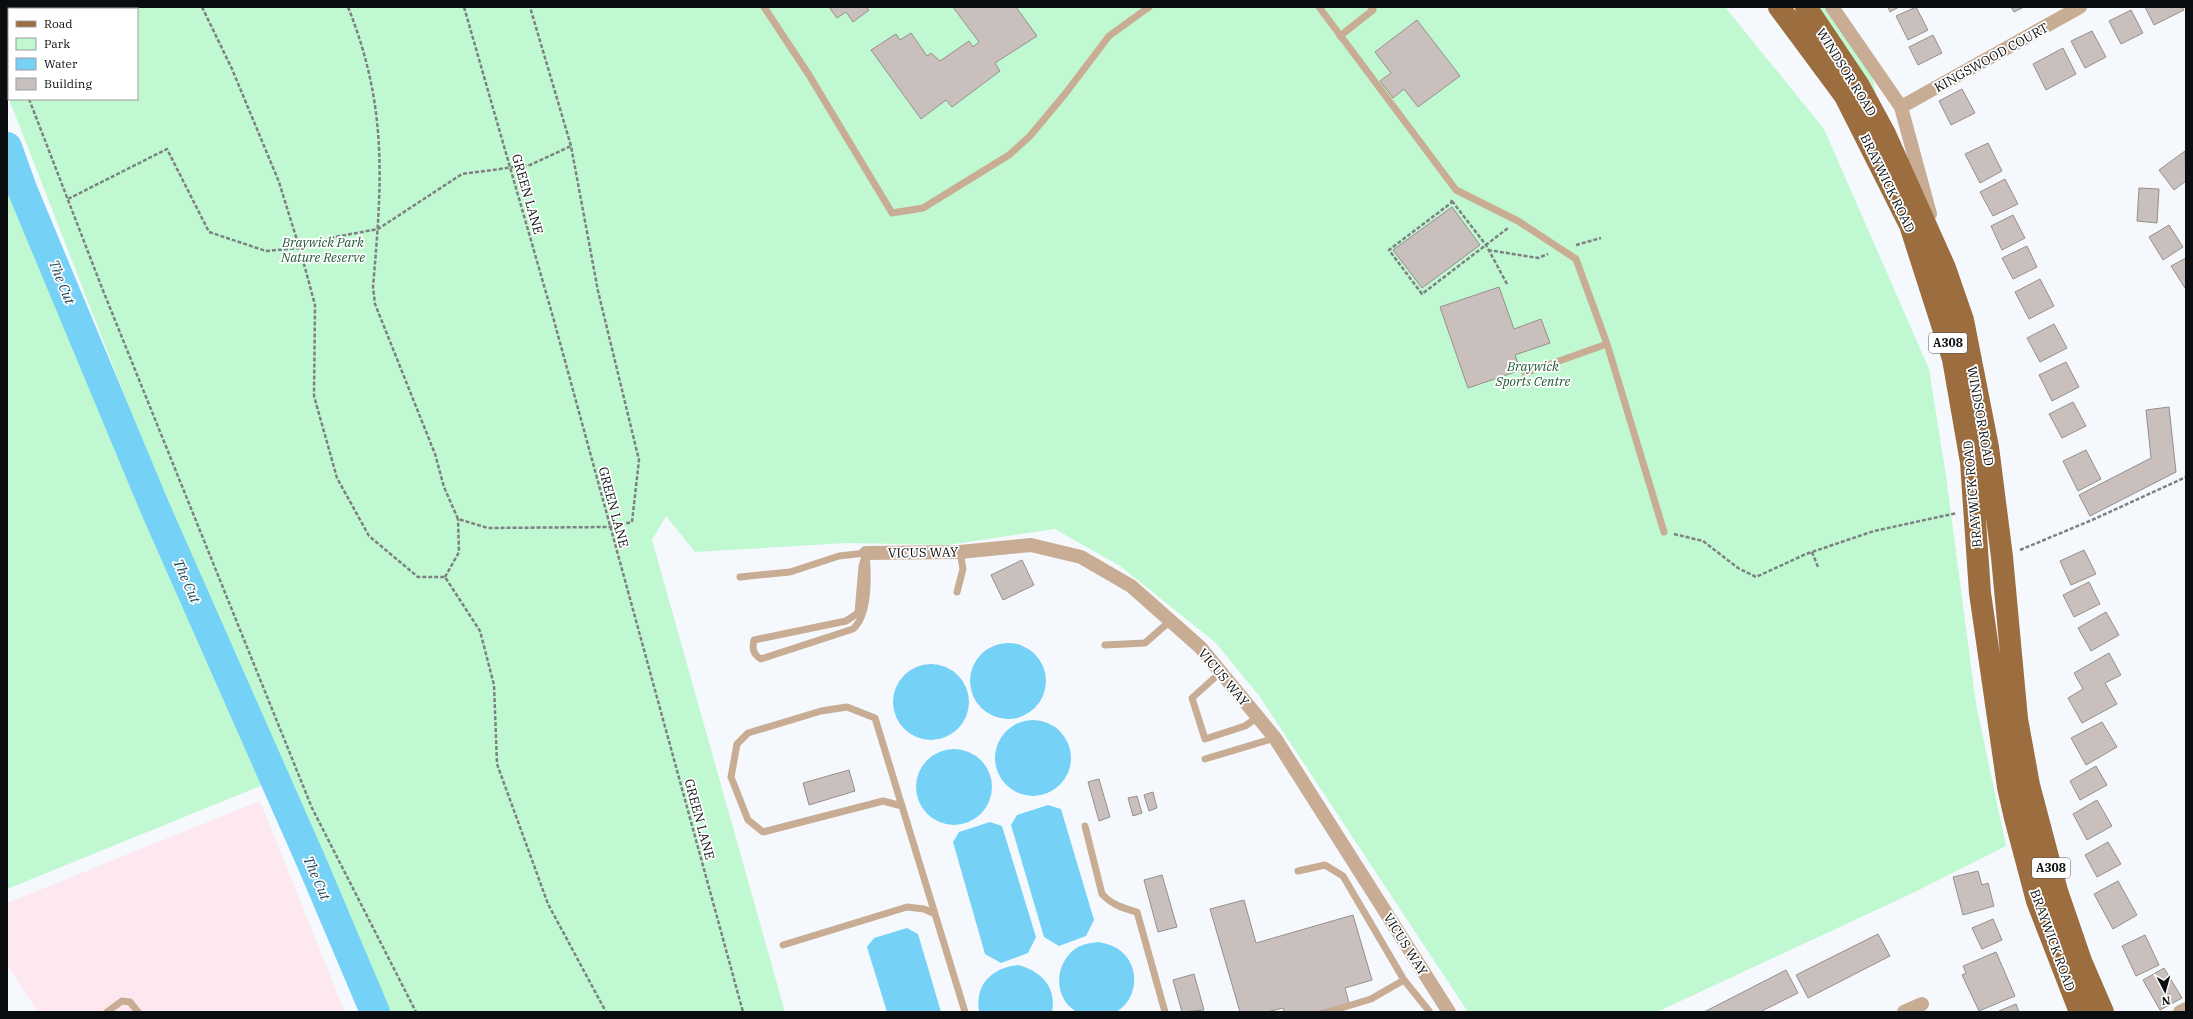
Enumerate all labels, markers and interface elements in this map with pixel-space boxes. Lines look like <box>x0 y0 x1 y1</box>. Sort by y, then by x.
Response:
legend <box>8 8 138 100</box>
text: Road <box>44 16 73 31</box>
street label: KINGSWOOD COURT <box>1931 19 2052 96</box>
street label: WINDSOR ROAD <box>1813 25 1880 119</box>
text: Park <box>44 36 70 51</box>
text: Water <box>44 56 78 71</box>
text: Building <box>44 76 92 91</box>
street label: BRAYWICK ROAD <box>1856 131 1919 235</box>
street label: GREEN LANE <box>508 152 547 236</box>
park label: Braywick Park Nature Reserve <box>280 234 365 266</box>
water label: The Cut <box>45 257 79 308</box>
road number: A308 <box>1929 333 1967 353</box>
park label: Braywick Sports Centre <box>1495 358 1571 390</box>
street label: WINDSOR ROAD <box>1963 365 1998 467</box>
street label: BRAYWICK ROAD <box>1959 440 1986 548</box>
street label: GREEN LANE <box>595 465 632 549</box>
street label: VICUS WAY <box>888 543 958 562</box>
water label: The Cut <box>169 556 205 607</box>
street label: VICUS WAY <box>1194 645 1253 710</box>
street label: GREEN LANE <box>681 777 718 861</box>
water label: The Cut <box>299 853 335 904</box>
road number: A308 <box>2032 858 2070 878</box>
street label: BRAYWICK ROAD <box>2026 887 2079 994</box>
street label: VICUS WAY <box>1380 910 1431 979</box>
north arrow <box>2145 971 2185 1011</box>
text: N <box>2161 994 2171 1008</box>

